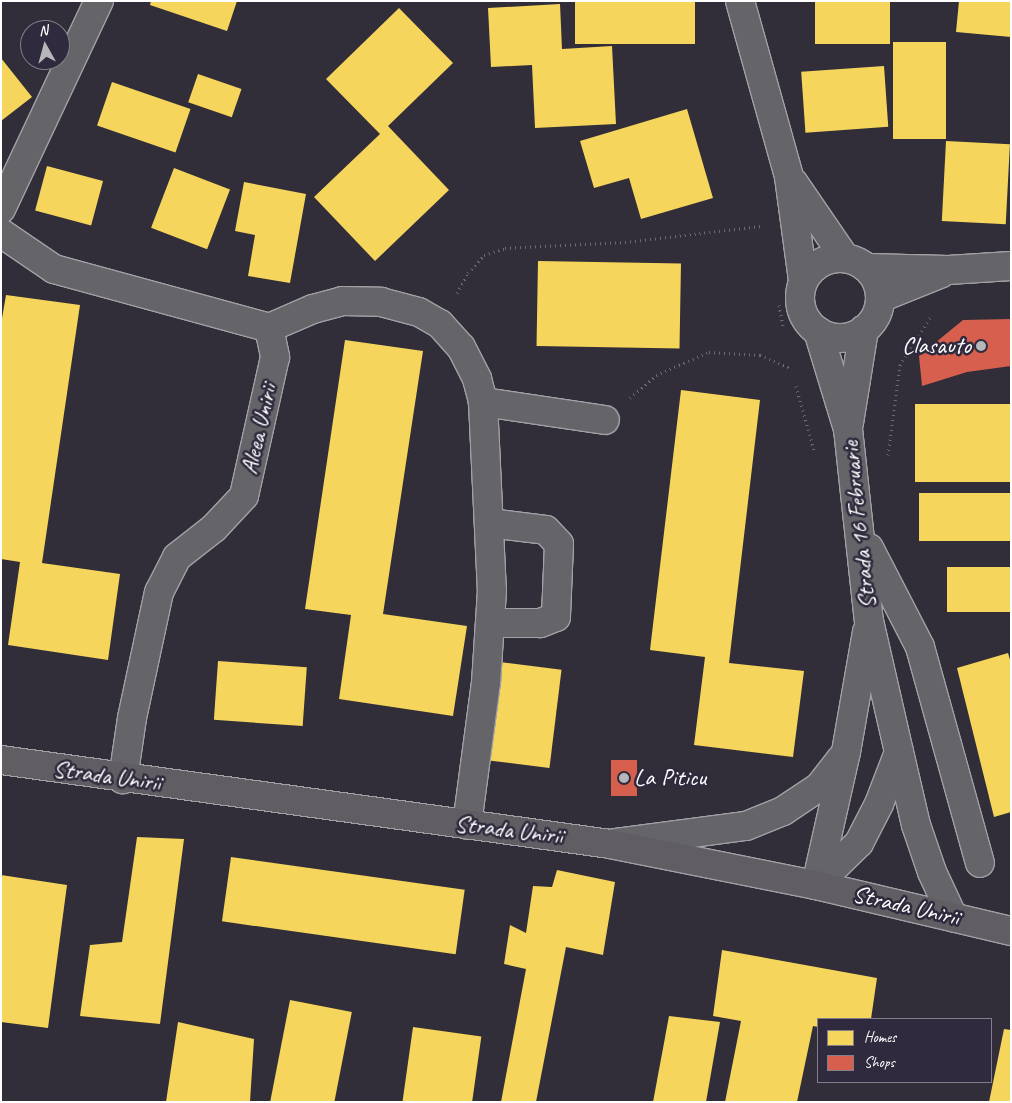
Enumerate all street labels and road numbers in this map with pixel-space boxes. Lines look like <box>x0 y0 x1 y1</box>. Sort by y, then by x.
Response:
street label: Aleea Unirii <box>235 381 283 477</box>
street label: Strada 16 Februarie <box>836 440 882 610</box>
street label: Strada Unirii <box>51 754 163 798</box>
street label: Strada Unirii <box>453 809 565 851</box>
street label: Strada Unirii <box>850 880 962 932</box>

